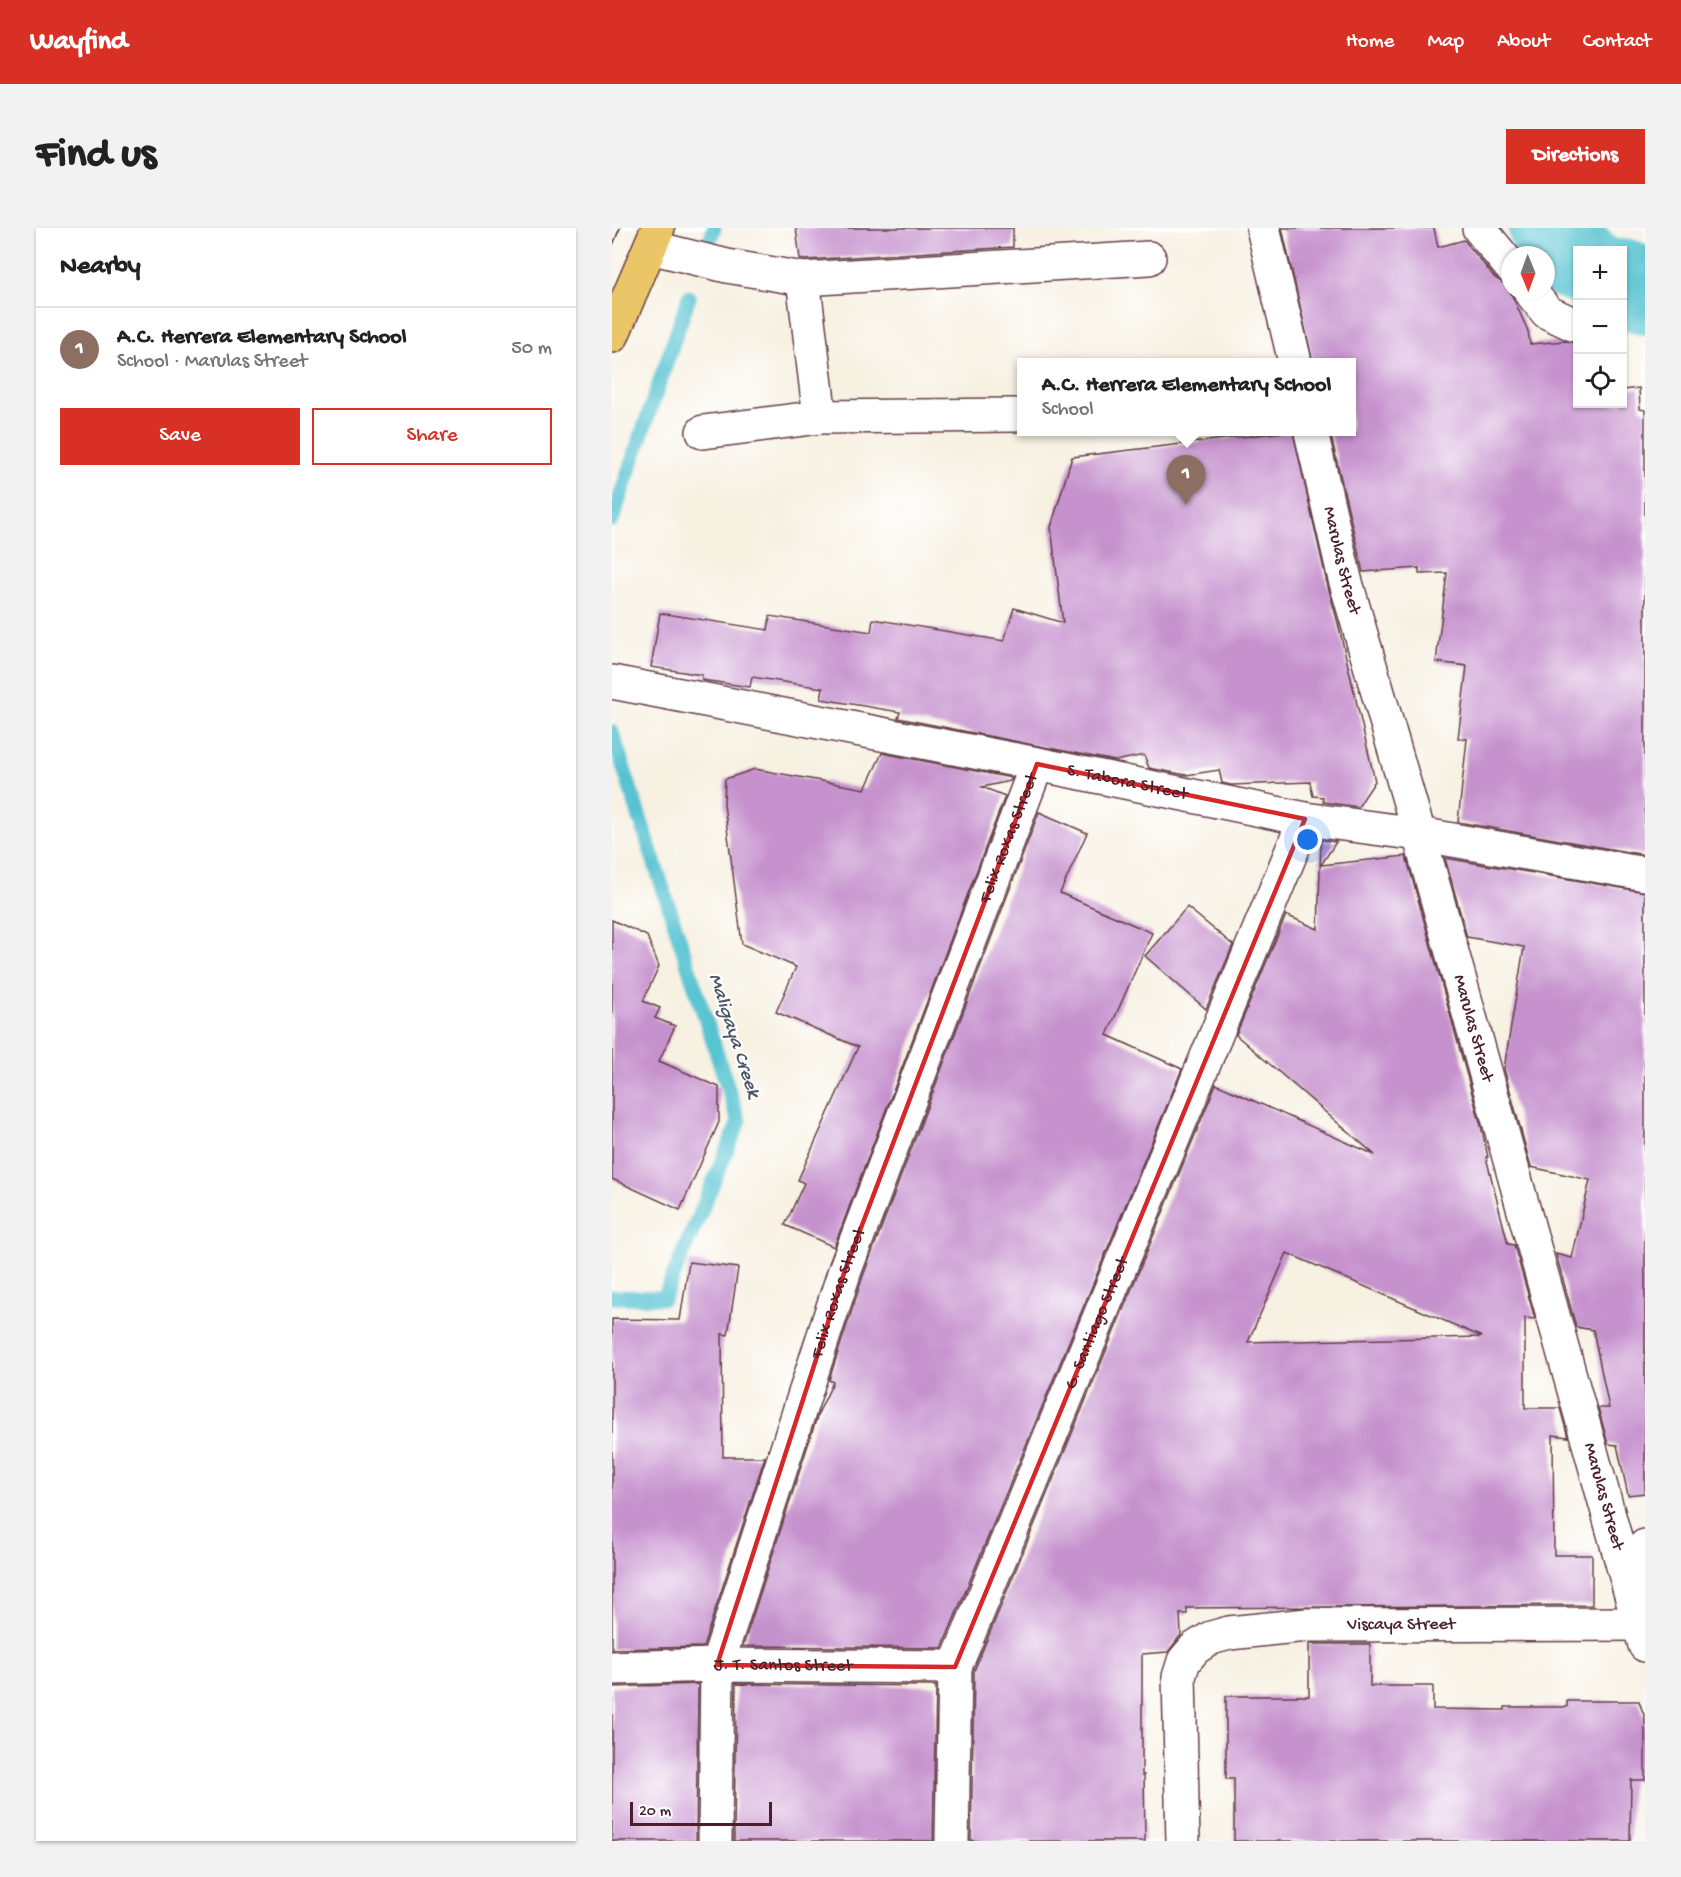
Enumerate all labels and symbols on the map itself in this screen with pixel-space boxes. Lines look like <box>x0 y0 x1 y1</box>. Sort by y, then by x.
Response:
north arrow <box>1501 246 1555 300</box>
pin: 1 <box>1166 456 1206 505</box>
street label: Marulas Street <box>1318 505 1366 618</box>
street label: S. Tabora Street <box>1065 760 1191 805</box>
street label: Felix Roxas Street <box>974 769 1044 907</box>
your location <box>1293 825 1322 854</box>
water label: Maligaya Creek <box>702 971 765 1103</box>
street label: Marulas Street <box>1448 972 1498 1086</box>
street label: Felix Roxas Street <box>806 1223 871 1363</box>
street label: G. Santiago Street <box>1060 1252 1134 1393</box>
street label: Marulas Street <box>1579 1440 1629 1554</box>
street label: Viscaya Street <box>1346 1614 1457 1635</box>
street label: J. T. Santos Street <box>713 1654 854 1677</box>
scale bar <box>630 1799 772 1826</box>

